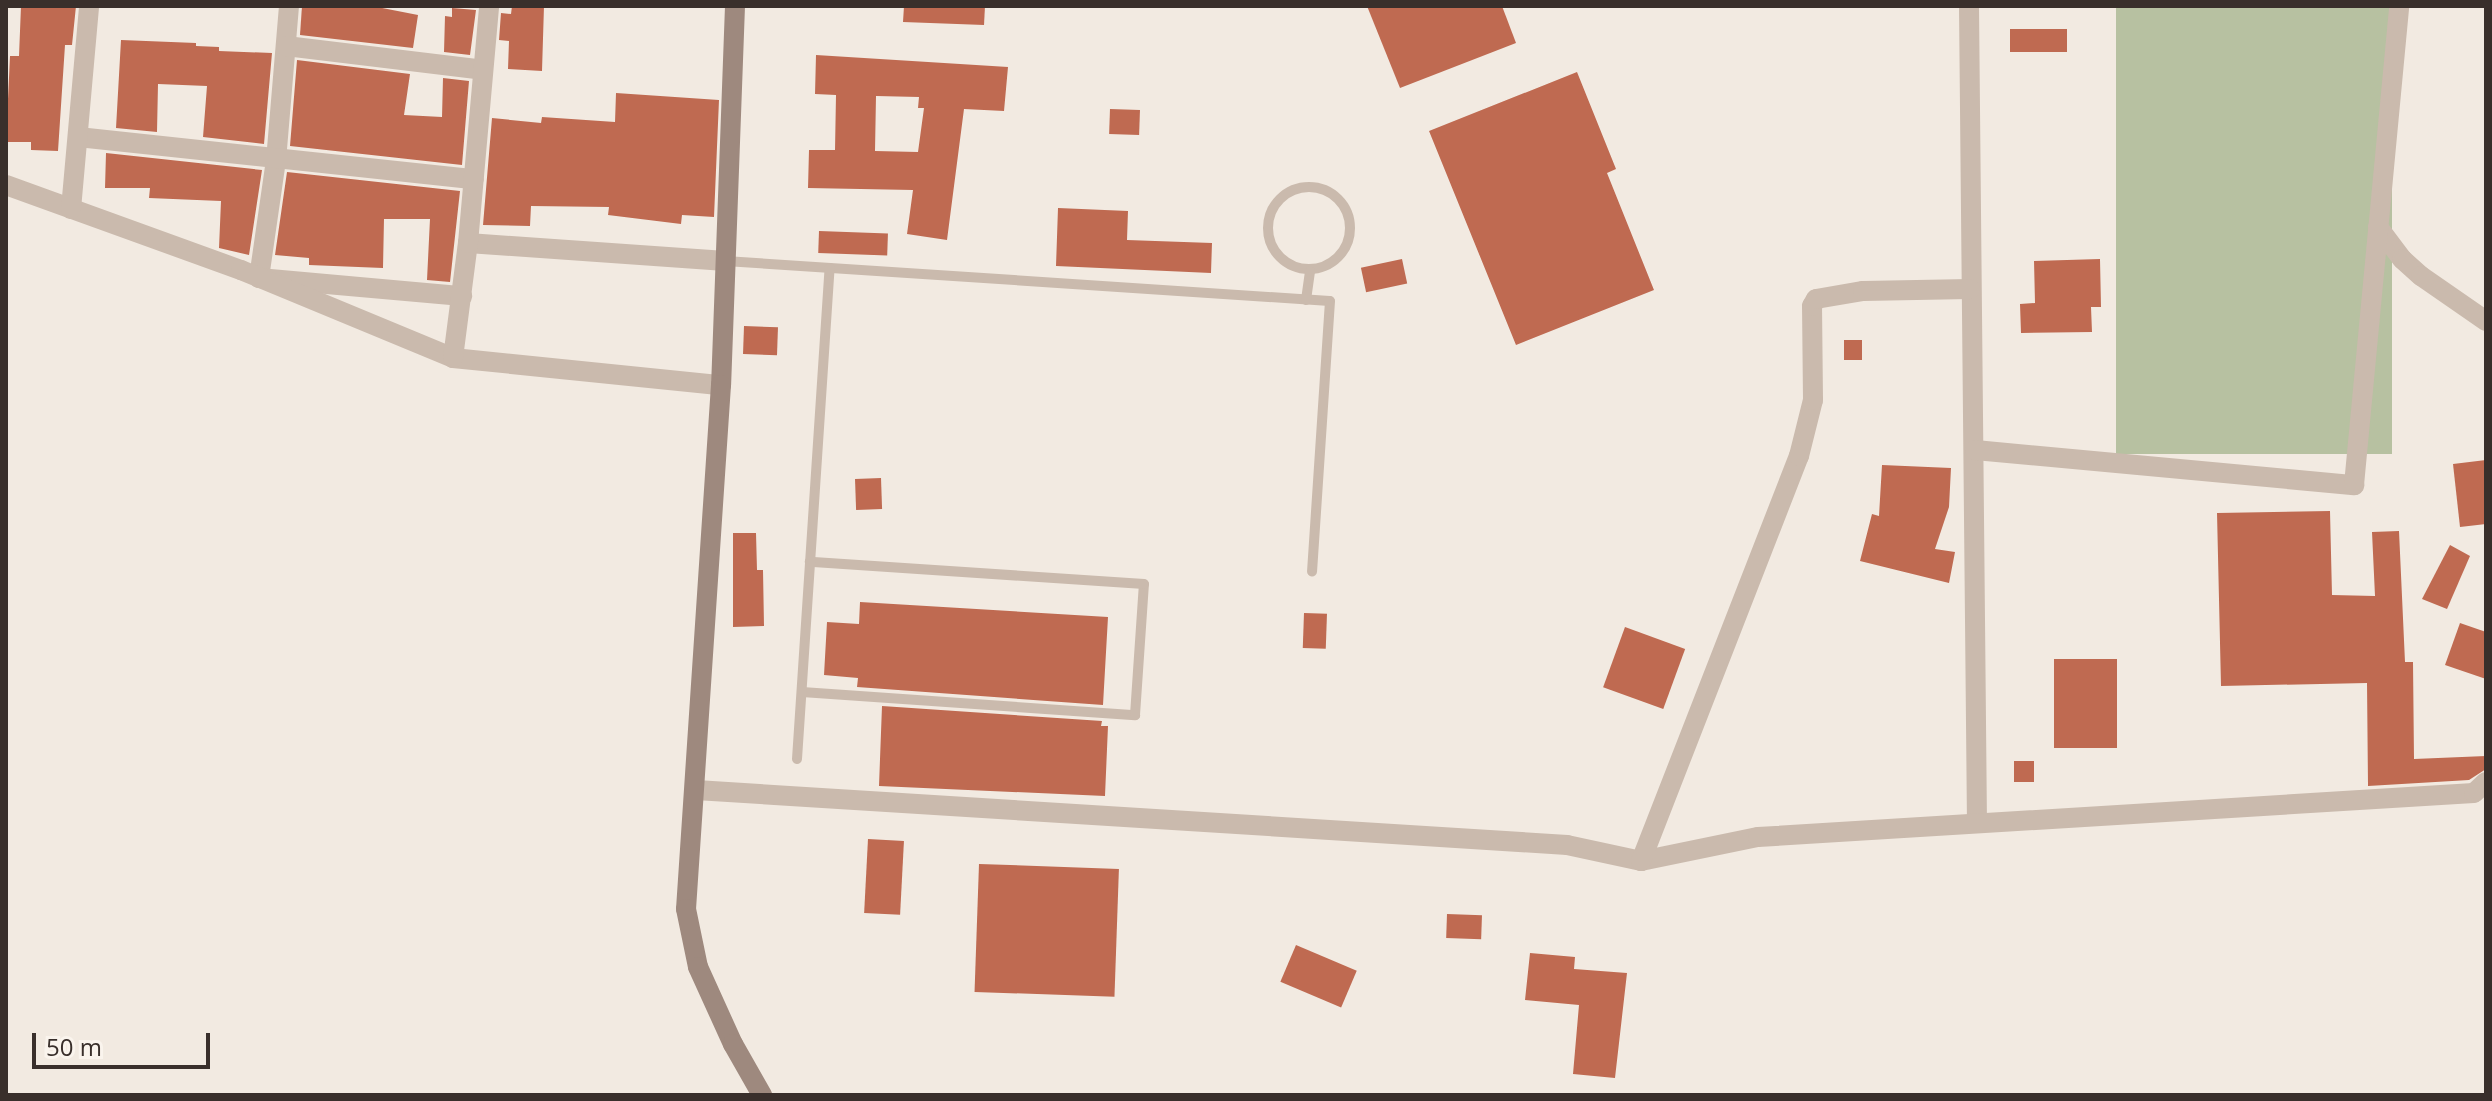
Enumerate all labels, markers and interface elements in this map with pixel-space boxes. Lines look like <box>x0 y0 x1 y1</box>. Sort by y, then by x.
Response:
scale bar <box>36 1017 214 1067</box>
text: 50 m <box>46 1030 102 1063</box>

